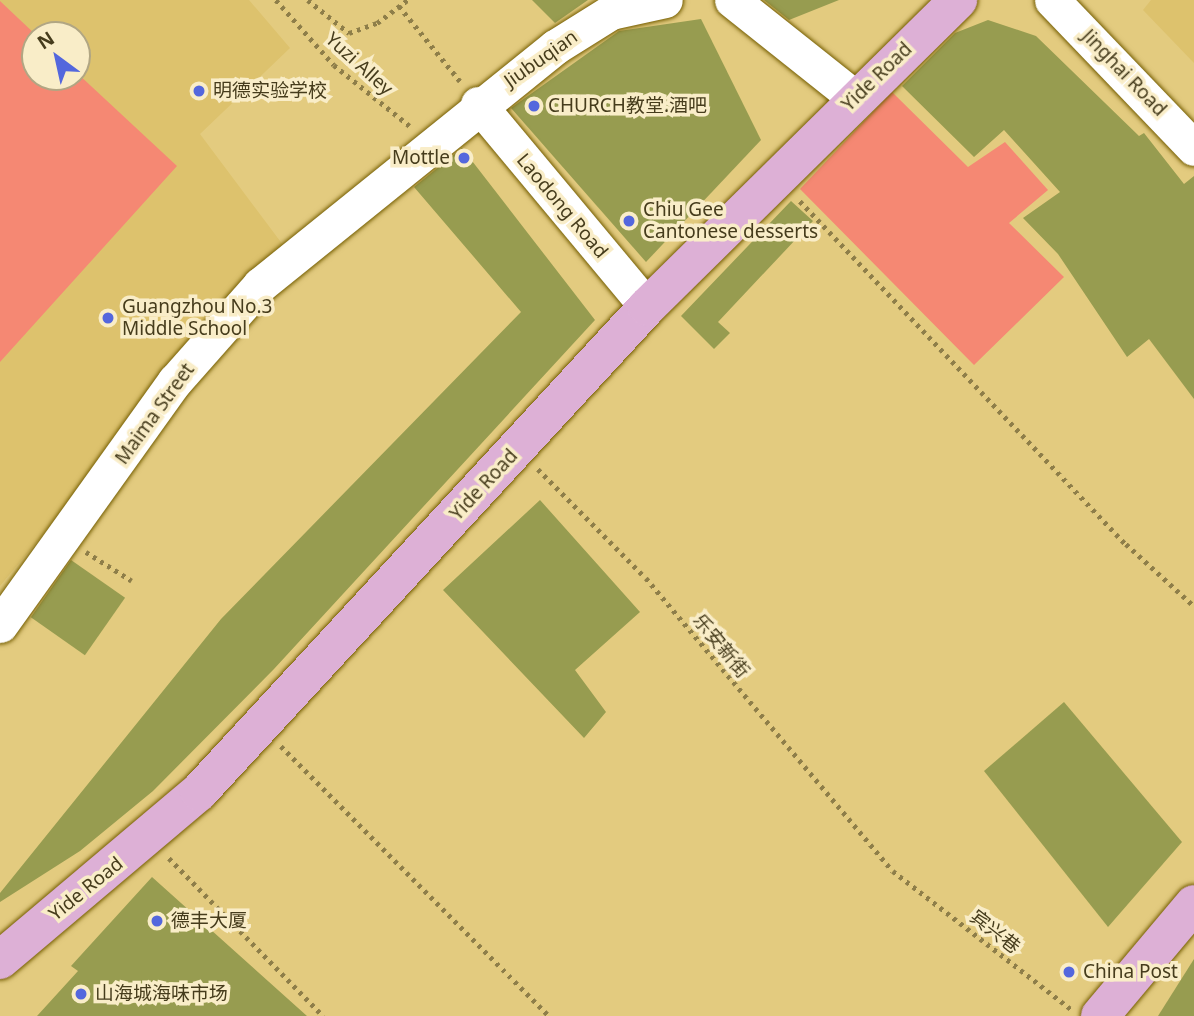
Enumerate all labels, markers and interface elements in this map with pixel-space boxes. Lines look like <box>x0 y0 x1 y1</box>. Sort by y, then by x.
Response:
north arrow <box>21 21 91 91</box>
text: N <box>32 25 59 55</box>
street label: Jinghai Road <box>1077 25 1171 121</box>
street label: Jiubuqian <box>500 26 582 92</box>
street label: Yuzi Alley <box>321 28 397 100</box>
street label: Yide Road <box>837 38 917 116</box>
place label: 明德实验学校 <box>213 80 327 102</box>
marker: 明德实验学校 <box>191 83 207 99</box>
place label: CHURCH教堂.酒吧 <box>548 95 707 117</box>
marker: CHURCH教堂.酒吧 <box>526 98 542 114</box>
place label: Mottle <box>392 147 450 169</box>
street label: Laodong Road <box>512 149 612 263</box>
marker: Mottle <box>456 150 472 166</box>
place label: Chiu Gee Cantonese desserts <box>643 199 818 243</box>
marker: Chiu Gee Cantonese desserts <box>621 213 637 229</box>
place label: Guangzhou No.3 Middle School <box>122 296 272 340</box>
marker: Guangzhou No.3 Middle School <box>100 310 116 326</box>
street label: Maima Street <box>111 359 199 469</box>
street label: Yide Road <box>445 445 523 525</box>
street label: 乐安新街 <box>688 610 754 682</box>
street label: Yide Road <box>44 852 128 926</box>
street label: 宾兴巷 <box>966 905 1024 959</box>
place label: 德丰大厦 <box>171 910 247 932</box>
marker: 德丰大厦 <box>149 913 165 929</box>
place label: China Post <box>1083 961 1178 983</box>
marker: China Post <box>1061 964 1077 980</box>
place label: 山海城海味市场 <box>95 983 228 1005</box>
marker: 山海城海味市场 <box>73 986 89 1002</box>

